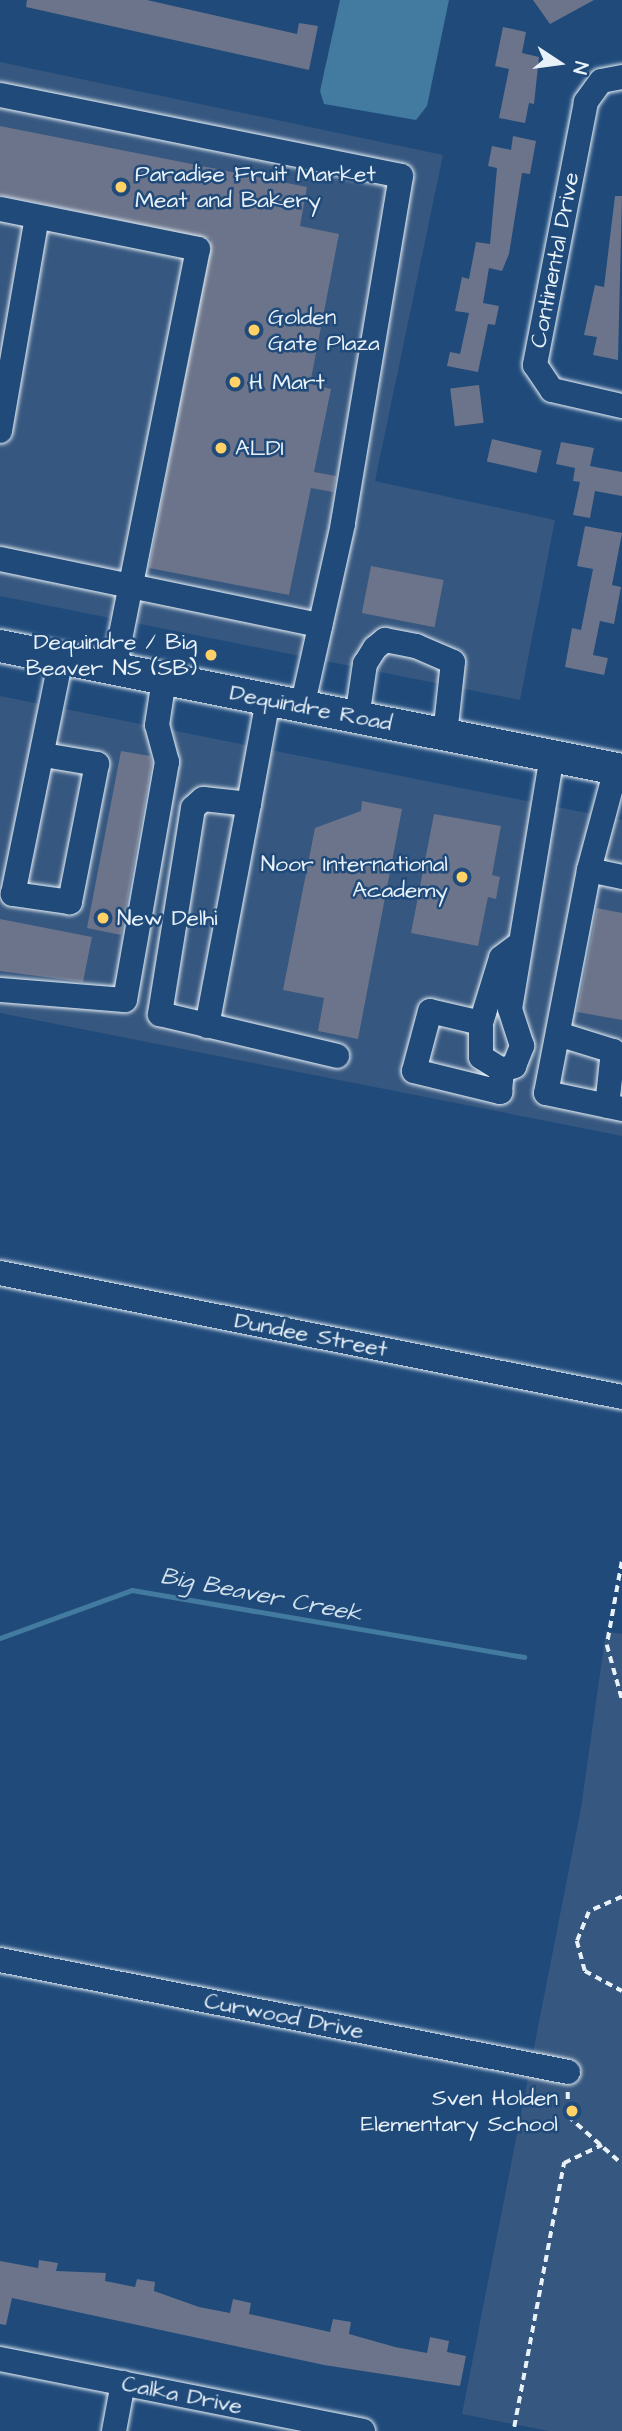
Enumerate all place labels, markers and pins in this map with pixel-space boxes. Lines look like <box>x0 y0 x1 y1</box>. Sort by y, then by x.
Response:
place label: Paradise Fruit Market Meat and Bakery <box>135 160 376 214</box>
marker: Paradise Fruit Market Meat and Bakery <box>113 179 129 195</box>
place label: Golden Gate Plaza <box>268 303 380 357</box>
marker: Golden Gate Plaza <box>246 322 262 338</box>
place label: H Mart <box>249 368 325 396</box>
marker: H Mart <box>227 374 243 390</box>
place label: ALDI <box>235 434 284 462</box>
marker: ALDI <box>213 440 229 456</box>
place label: Dequindre / Big Beaver NS (SB) <box>26 628 197 682</box>
marker: Dequindre / Big Beaver NS (SB) <box>203 647 219 663</box>
place label: Noor International Academy <box>261 850 448 904</box>
marker: Noor International Academy <box>454 869 470 885</box>
place label: New Delhi <box>117 904 218 932</box>
marker: New Delhi <box>95 910 111 926</box>
place label: Sven Holden Elementary School <box>361 2084 558 2138</box>
marker: Sven Holden Elementary School <box>564 2103 580 2119</box>

